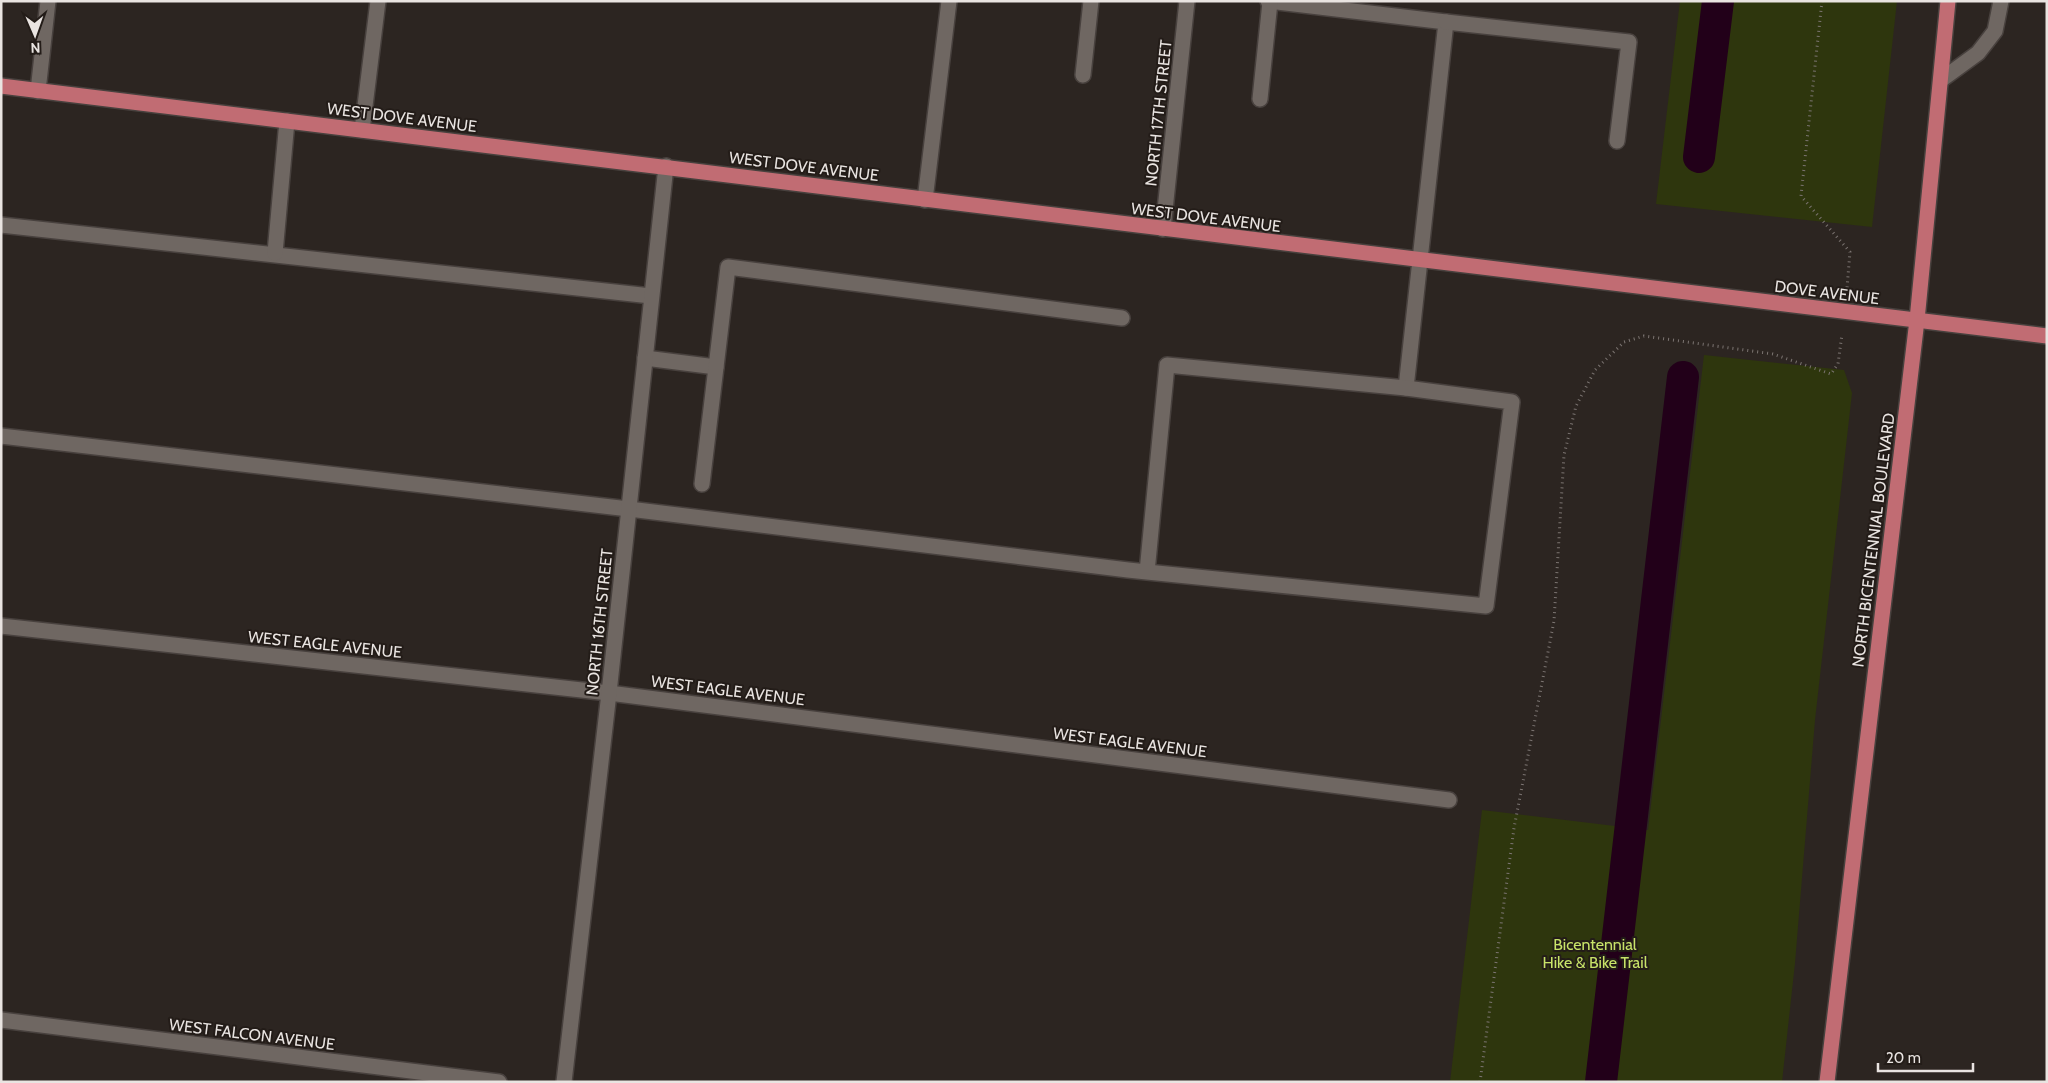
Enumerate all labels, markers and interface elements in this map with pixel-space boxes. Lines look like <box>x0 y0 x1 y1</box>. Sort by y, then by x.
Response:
north arrow <box>10 10 60 60</box>
street label: NORTH 17TH STREET <box>1141 38 1176 187</box>
text: N <box>30 39 41 57</box>
street label: WEST DOVE AVENUE <box>326 99 478 136</box>
street label: WEST DOVE AVENUE <box>728 148 880 185</box>
street label: WEST DOVE AVENUE <box>1130 199 1282 236</box>
street label: DOVE AVENUE <box>1773 277 1881 308</box>
street label: NORTH BICENTENNIAL BOULEVARD <box>1848 412 1899 668</box>
street label: NORTH 16TH STREET <box>582 547 617 696</box>
street label: WEST EAGLE AVENUE <box>247 627 403 662</box>
street label: WEST EAGLE AVENUE <box>650 672 806 709</box>
street label: WEST EAGLE AVENUE <box>1052 724 1208 761</box>
park label: Bicentennial Hike & Bike Trail <box>1543 935 1648 972</box>
street label: WEST FALCON AVENUE <box>168 1015 336 1054</box>
scale bar <box>1878 1040 1973 1072</box>
text: 20 m <box>1886 1049 1921 1067</box>

